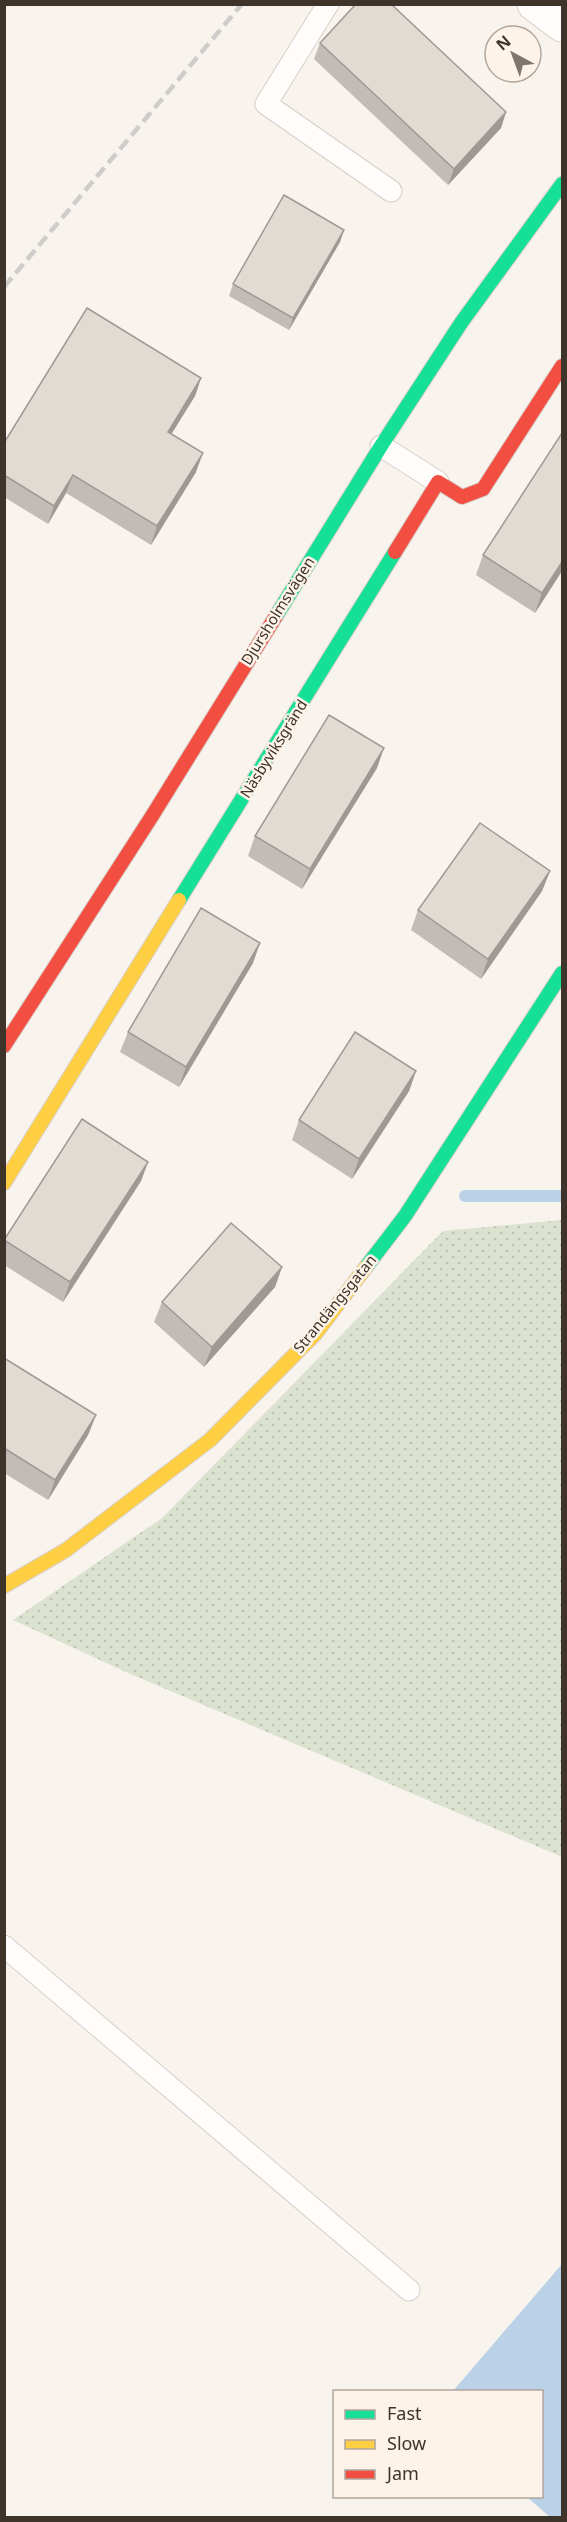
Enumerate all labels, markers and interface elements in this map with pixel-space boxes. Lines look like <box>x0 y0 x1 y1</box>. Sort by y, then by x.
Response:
north arrow <box>483 24 543 84</box>
text: N <box>491 30 515 55</box>
street label: Djursholmsvägen <box>236 553 318 668</box>
street label: Näsbyviksgränd <box>235 696 311 801</box>
street label: Strandängsgatan <box>288 1250 380 1357</box>
legend <box>333 2390 543 2498</box>
text: Fast <box>387 2401 422 2425</box>
text: Slow <box>387 2431 426 2455</box>
text: Jam <box>385 2461 419 2485</box>

